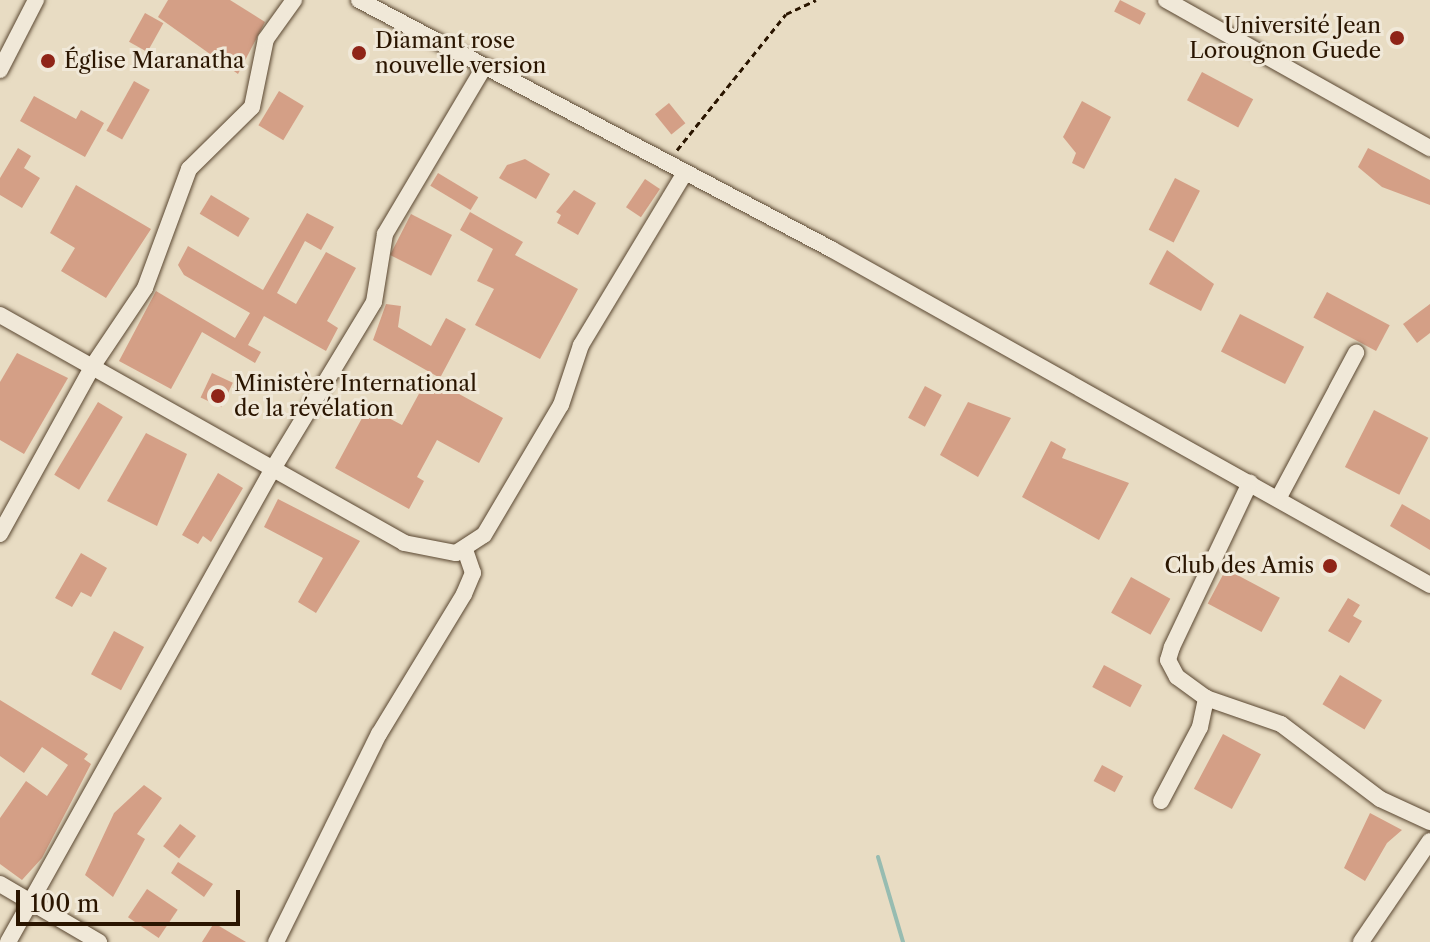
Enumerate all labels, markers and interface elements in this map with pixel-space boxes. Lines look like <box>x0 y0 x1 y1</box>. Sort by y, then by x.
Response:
place label: Université Jean Lorougnon Guede <box>1189 12 1381 64</box>
place label: Diamant rose nouvelle version <box>375 27 547 78</box>
marker: Université Jean Lorougnon Guede <box>1388 29 1406 47</box>
marker: Diamant rose nouvelle version <box>350 44 368 62</box>
place label: Église Maranatha <box>64 48 245 74</box>
marker: Église Maranatha <box>39 52 57 70</box>
place label: Ministère International de la révélation <box>234 370 477 422</box>
marker: Ministère International de la révélation <box>209 387 227 405</box>
place label: Club des Amis <box>1164 553 1314 579</box>
marker: Club des Amis <box>1321 557 1339 575</box>
scale bar <box>20 874 244 924</box>
text: 100 m <box>30 889 99 918</box>

